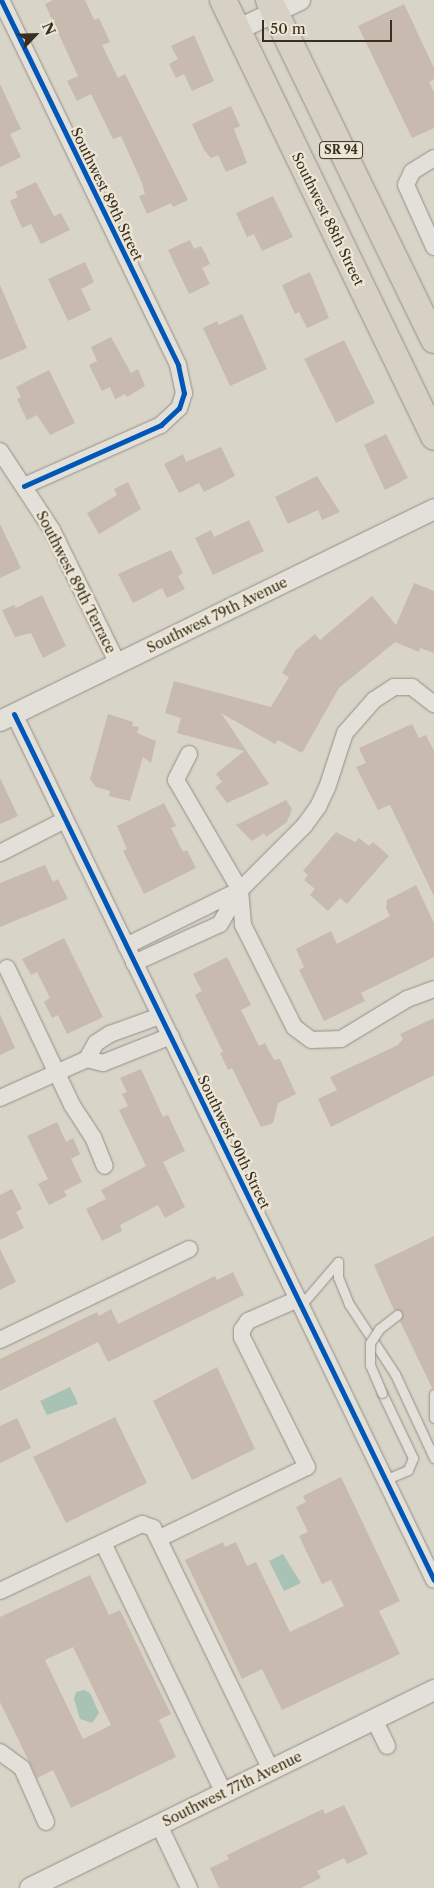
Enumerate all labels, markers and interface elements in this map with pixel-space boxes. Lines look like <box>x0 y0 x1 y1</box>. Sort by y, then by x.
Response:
north arrow <box>10 10 60 60</box>
scale bar <box>264 10 394 42</box>
text: 50 m <box>270 19 306 38</box>
text: N <box>38 20 59 38</box>
street label: Southwest 89th Street <box>67 125 147 263</box>
road number: SR 94 <box>318 140 364 160</box>
street label: Southwest 88th Street <box>288 150 368 288</box>
street label: Southwest 89th Terrace <box>33 508 119 656</box>
street label: Southwest 79th Avenue <box>144 573 290 657</box>
street label: Southwest 90th Street <box>194 1072 274 1212</box>
street label: Southwest 77th Avenue <box>159 1748 305 1830</box>

